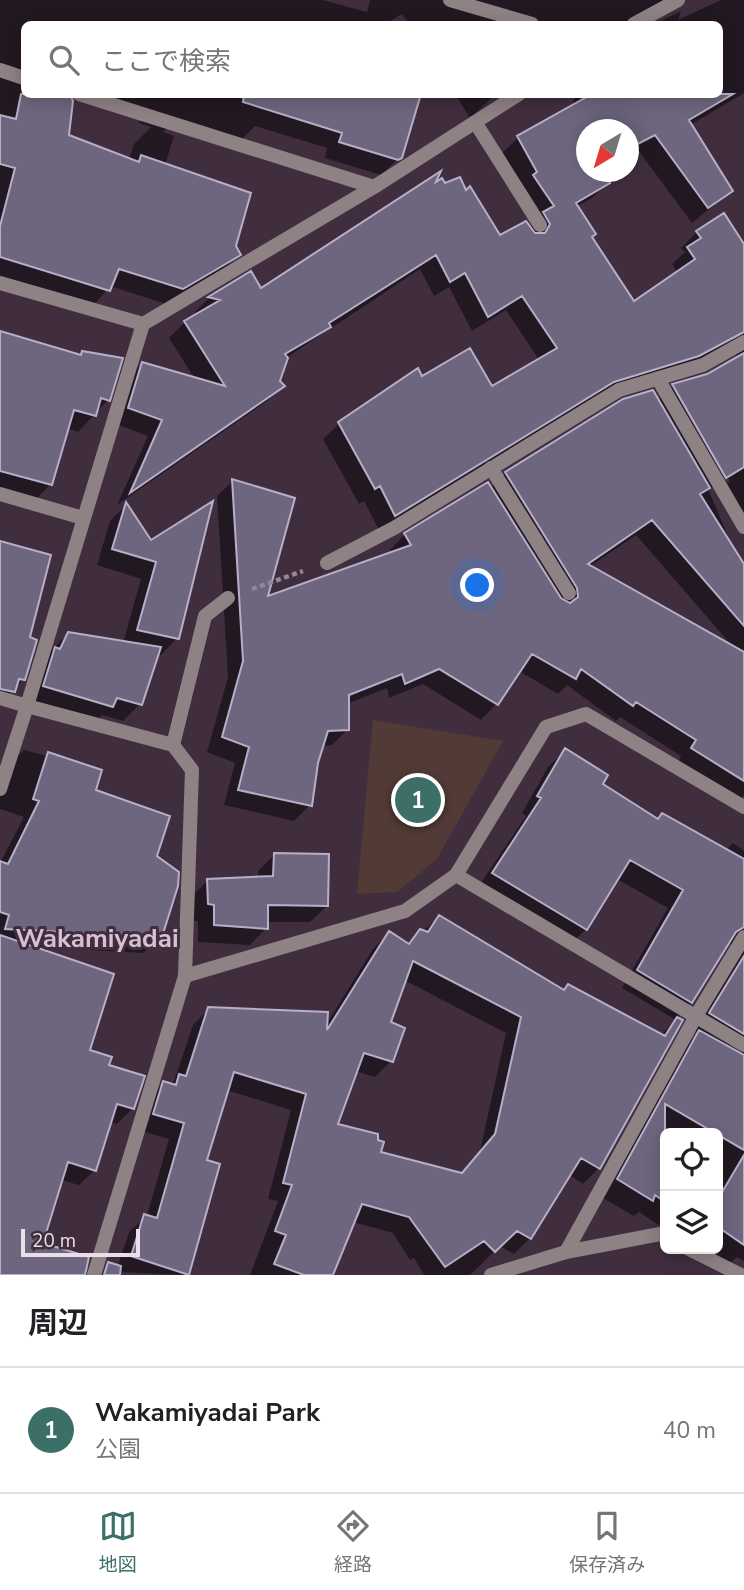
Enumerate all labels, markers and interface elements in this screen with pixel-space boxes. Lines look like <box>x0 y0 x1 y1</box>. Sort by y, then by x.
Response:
search box <box>21 21 723 98</box>
icon: search <box>45 41 83 79</box>
text: ここで検索 <box>101 44 231 79</box>
north arrow <box>576 119 639 182</box>
your location <box>460 568 494 602</box>
pin: 1 <box>395 774 441 826</box>
district label: Wakamiyadai <box>15 921 179 956</box>
map controls <box>660 1128 723 1254</box>
button: locate <box>660 1128 723 1191</box>
button: layers <box>660 1191 723 1254</box>
scale bar <box>21 1226 140 1258</box>
text: 20 m <box>32 1228 76 1254</box>
text: 周辺 <box>28 1303 88 1344</box>
text: Wakamiyadai Park <box>95 1395 320 1430</box>
text: 1 <box>44 1415 58 1446</box>
text: 40 m <box>663 1415 716 1446</box>
text: 公園 <box>95 1434 141 1465</box>
tab: 地図 <box>99 1507 137 1578</box>
tab: 経路 <box>334 1507 372 1578</box>
tab: 保存済み <box>569 1507 645 1578</box>

